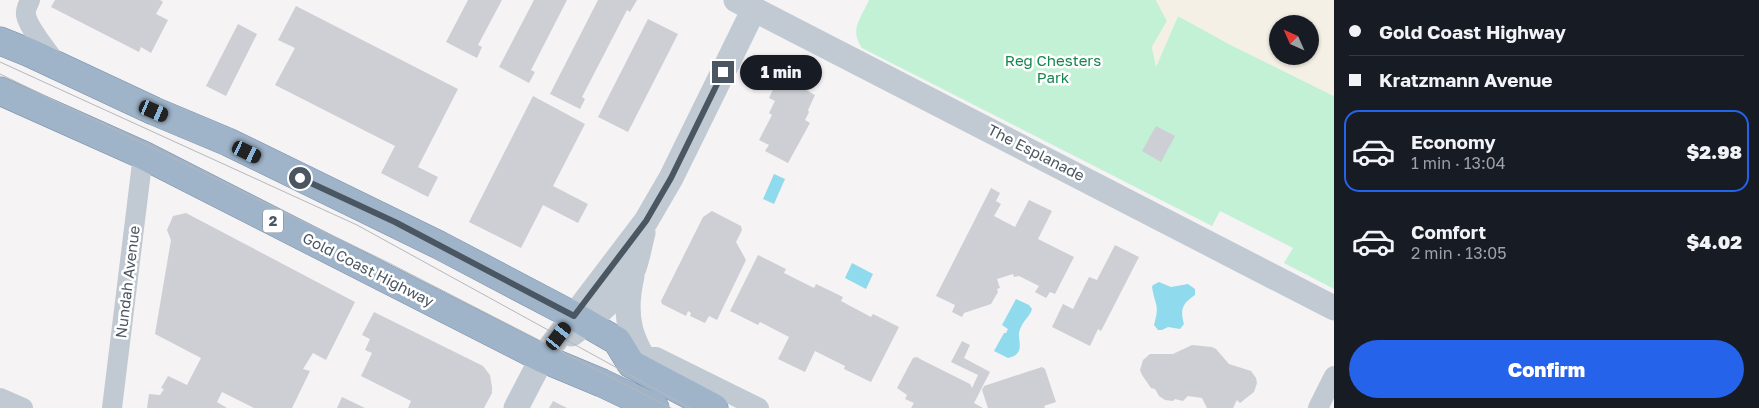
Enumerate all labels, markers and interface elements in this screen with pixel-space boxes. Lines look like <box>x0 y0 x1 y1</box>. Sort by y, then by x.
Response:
north arrow <box>1269 15 1319 65</box>
map controls <box>1269 15 1319 65</box>
text: Gold Coast Highway <box>1379 20 1566 43</box>
park label: Reg Chesters Park <box>1005 51 1101 86</box>
callout: 1 min <box>740 54 823 90</box>
route end <box>712 61 734 83</box>
text: 1 min <box>761 62 801 82</box>
text: Kratzmann Avenue <box>1379 68 1553 91</box>
car <box>137 98 170 124</box>
street label: The Esplanade <box>985 120 1088 184</box>
icon: car <box>1351 129 1396 174</box>
text: Economy <box>1411 130 1496 153</box>
car <box>230 139 263 165</box>
text: $2.98 <box>1686 140 1742 163</box>
text: 1 min · 13:04 <box>1411 153 1505 173</box>
route start <box>289 167 311 189</box>
road number: 2 <box>263 210 283 232</box>
icon: car <box>1351 219 1396 264</box>
text: Comfort <box>1411 220 1486 243</box>
street label: Nundah Avenue <box>111 224 143 339</box>
street label: Gold Coast Highway <box>300 228 438 310</box>
text: $4.02 <box>1687 230 1742 253</box>
text: 2 min · 13:05 <box>1411 243 1507 263</box>
car <box>543 320 574 352</box>
button: Confirm <box>1349 340 1744 398</box>

